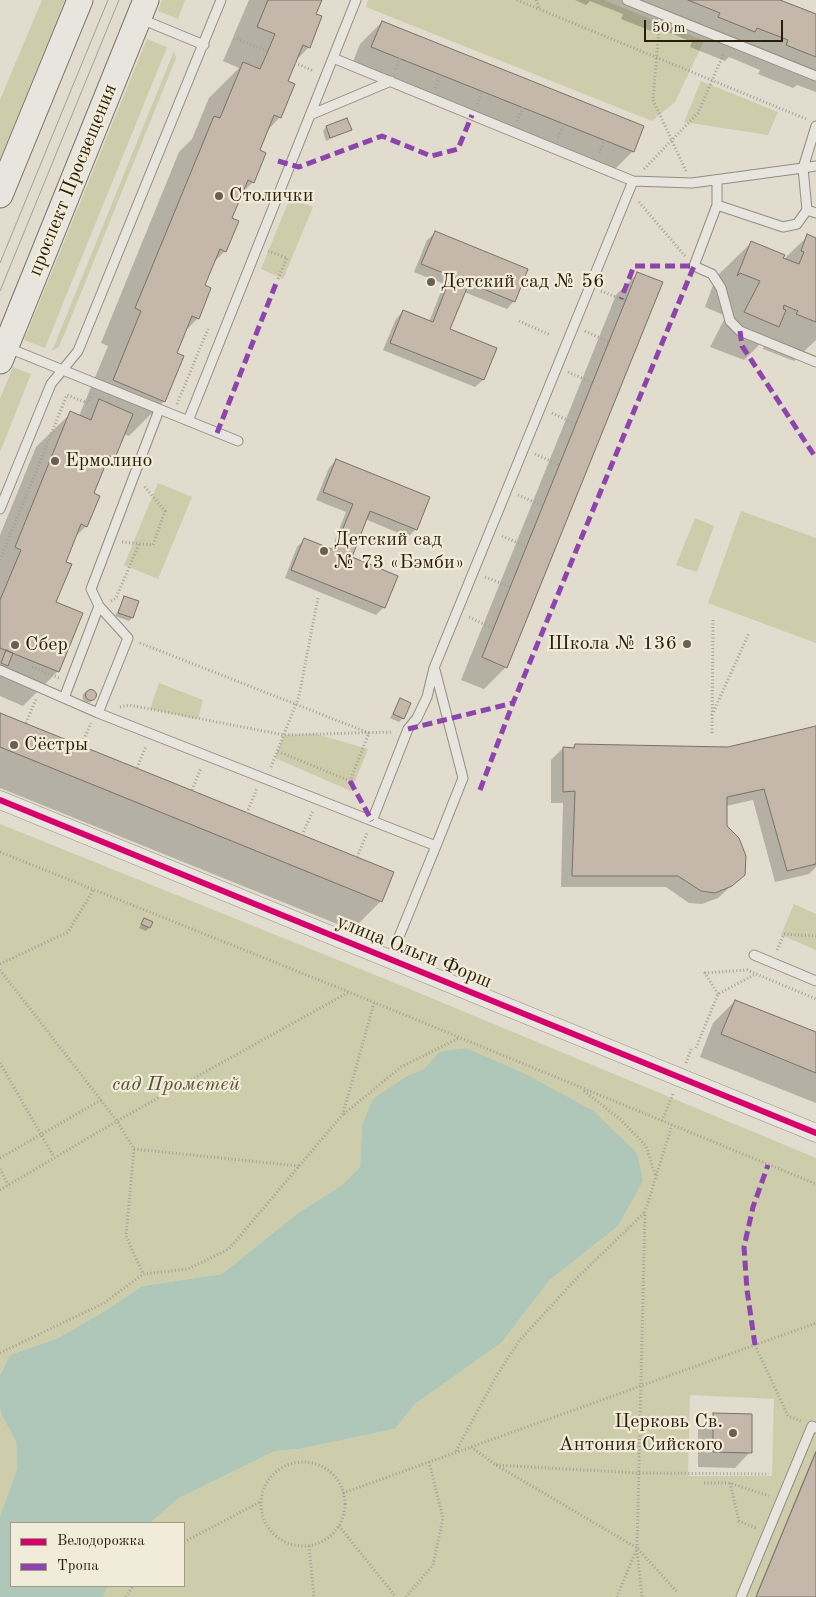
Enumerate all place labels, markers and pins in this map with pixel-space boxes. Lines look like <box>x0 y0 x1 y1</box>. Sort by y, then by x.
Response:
place label: Столички <box>229 184 313 208</box>
marker: Столички <box>213 190 225 202</box>
place label: Детский сад № 56 <box>441 270 604 294</box>
marker: Детский сад № 56 <box>425 276 437 288</box>
place label: Ермолино <box>65 449 152 473</box>
marker: Ермолино <box>49 455 61 467</box>
place label: Детский сад № 73 «Бэмби» <box>334 528 464 575</box>
marker: Детский сад № 73 «Бэмби» <box>318 545 330 557</box>
place label: Школа № 136 <box>548 632 677 656</box>
place label: Сбер <box>25 633 68 657</box>
marker: Школа № 136 <box>681 638 693 650</box>
marker: Сбер <box>9 639 21 651</box>
place label: Сёстры <box>24 733 88 757</box>
marker: Сёстры <box>8 739 20 751</box>
place label: Церковь Св. Антония Сийского <box>558 1410 723 1457</box>
marker: Церковь Св. Антония Сийского <box>727 1427 739 1439</box>

